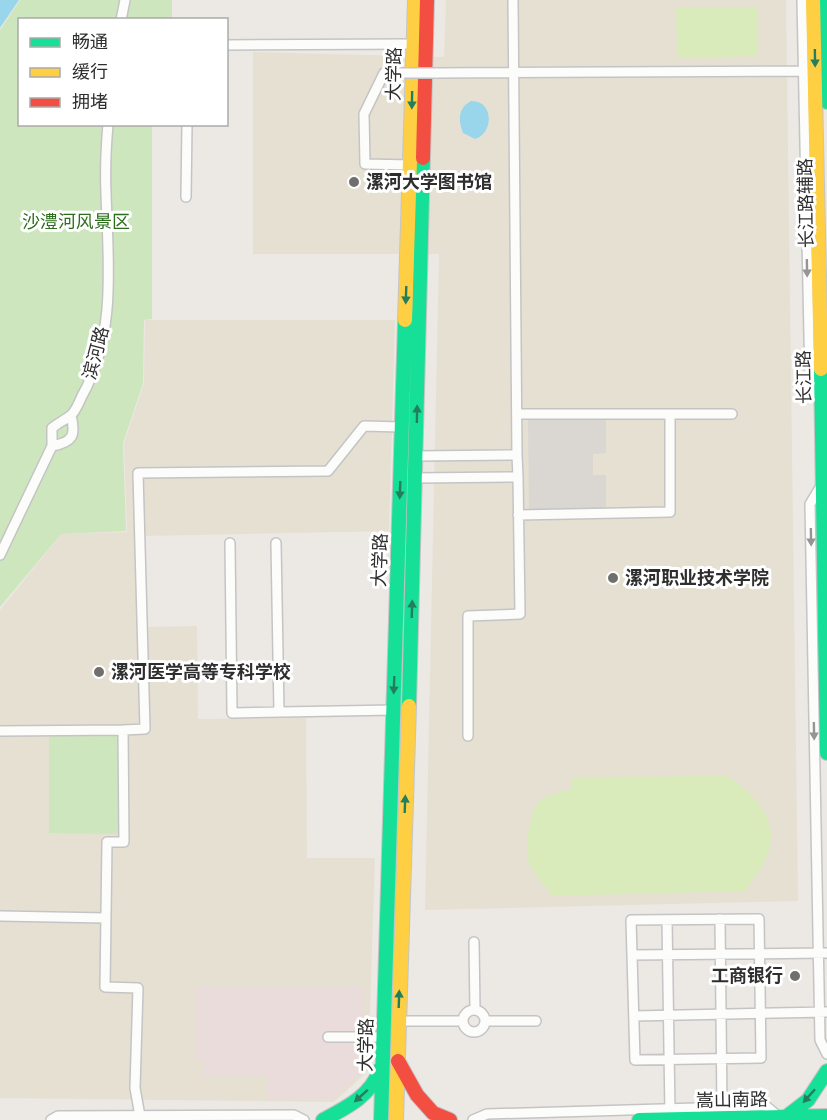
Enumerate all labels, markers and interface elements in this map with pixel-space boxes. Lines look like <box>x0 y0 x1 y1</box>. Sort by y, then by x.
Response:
legend <box>18 18 228 126</box>
text: 畅通 <box>72 31 108 52</box>
street label: 大学路 <box>383 47 404 101</box>
one-way arrow <box>810 49 819 68</box>
text: 缓行 <box>72 61 108 82</box>
text: 拥堵 <box>72 91 108 112</box>
one-way arrow <box>407 91 417 110</box>
street label: 长江路辅路 <box>794 158 817 248</box>
place label: 漯河大学图书馆 <box>366 171 492 192</box>
marker: 漯河大学图书馆 <box>347 175 361 189</box>
park label: 沙澧河风景区 <box>22 211 130 232</box>
one-way arrow <box>803 259 812 278</box>
one-way arrow <box>401 286 411 305</box>
street label: 滨河路 <box>78 324 113 382</box>
street label: 长江路 <box>793 350 814 404</box>
one-way arrow <box>412 404 422 423</box>
one-way arrow <box>395 481 404 500</box>
one-way arrow <box>806 527 816 546</box>
street label: 大学路 <box>368 533 391 587</box>
place label: 漯河职业技术学院 <box>625 567 769 588</box>
marker: 漯河职业技术学院 <box>606 571 620 585</box>
one-way arrow <box>407 599 416 618</box>
place label: 漯河医学高等专科学校 <box>111 661 291 682</box>
marker: 漯河医学高等专科学校 <box>92 665 106 679</box>
one-way arrow <box>390 676 399 695</box>
one-way arrow <box>809 722 819 741</box>
one-way arrow <box>401 794 410 813</box>
place label: 工商银行 <box>711 965 783 986</box>
marker: 工商银行 <box>788 969 802 983</box>
one-way arrow <box>394 989 404 1008</box>
street label: 大学路 <box>355 1018 376 1072</box>
street label: 嵩山南路 <box>696 1088 768 1111</box>
one-way arrow <box>354 1089 369 1102</box>
one-way arrow <box>802 1089 816 1104</box>

